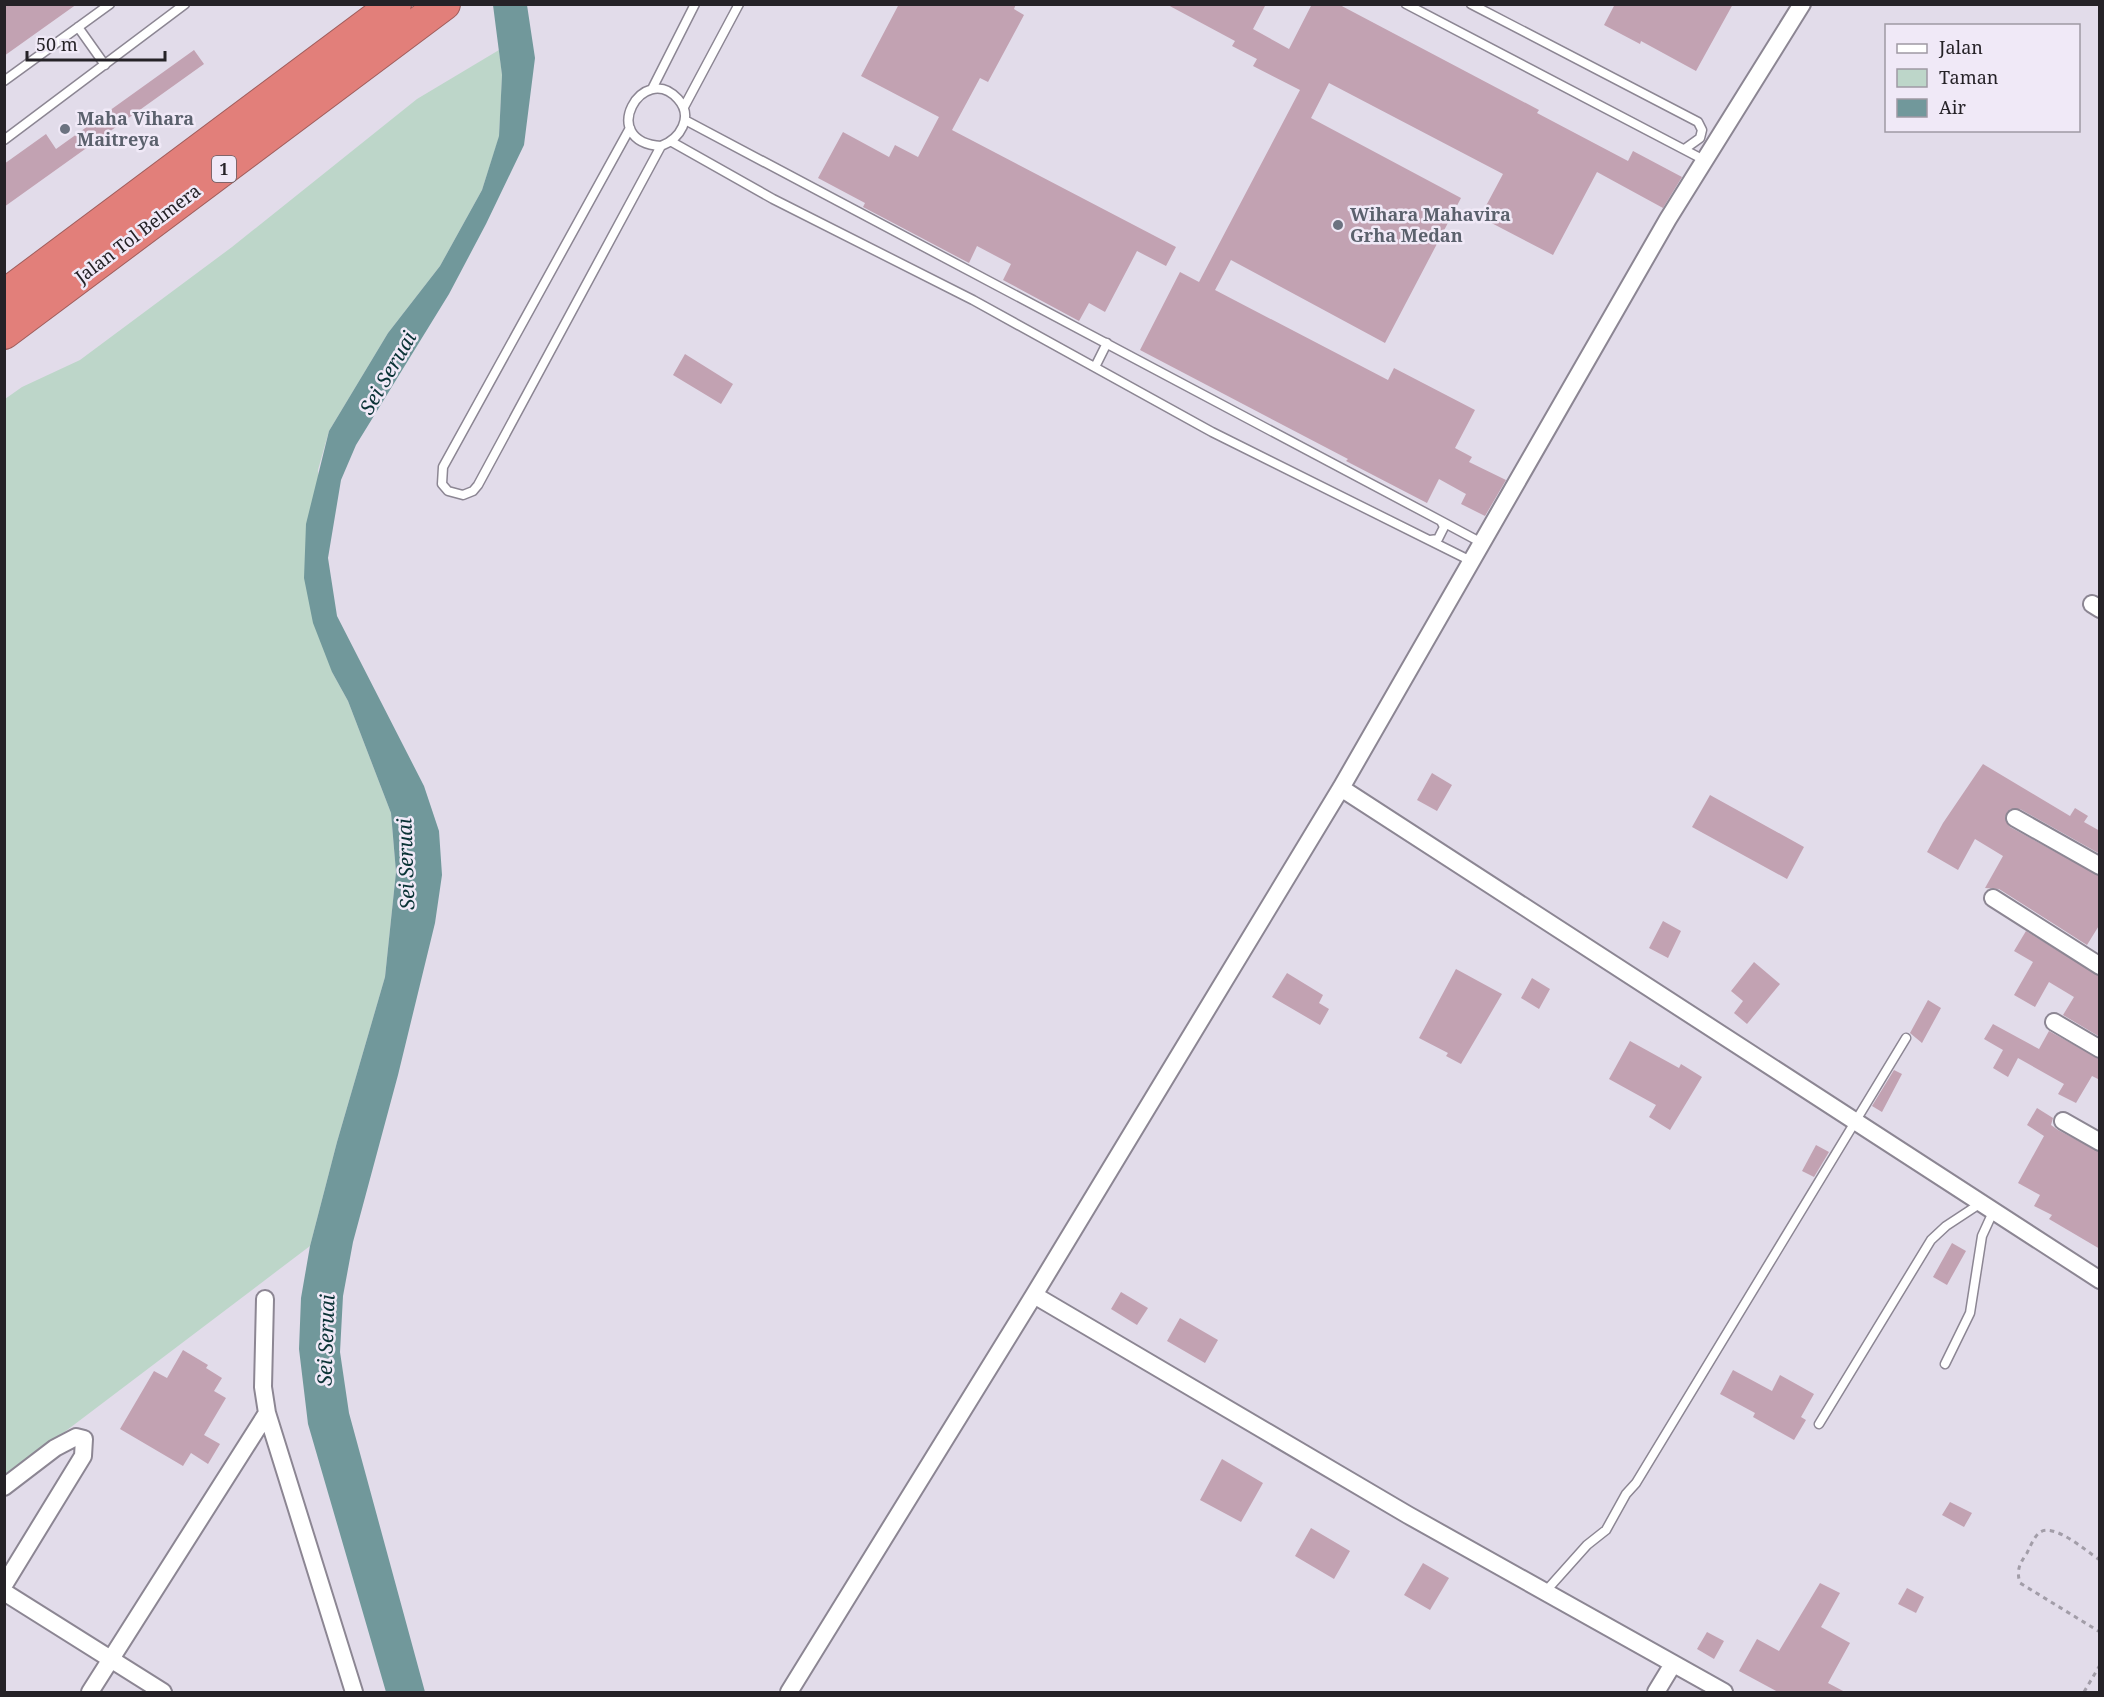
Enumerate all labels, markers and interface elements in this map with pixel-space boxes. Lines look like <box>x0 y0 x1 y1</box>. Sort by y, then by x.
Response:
scale bar <box>27 24 165 62</box>
legend <box>1885 24 2080 132</box>
text: 50 m <box>36 32 78 56</box>
text: Jalan <box>1938 35 1983 59</box>
text: Taman <box>1939 65 1999 89</box>
text: Air <box>1939 95 1966 119</box>
place label: Maha Vihara Maitreya <box>77 106 194 151</box>
marker: Maha Vihara Maitreya <box>58 122 72 136</box>
road number: 1 <box>212 156 236 182</box>
street label: Jalan Tol Belmera <box>69 178 205 289</box>
place label: Wihara Mahavira Grha Medan <box>1350 202 1511 247</box>
marker: Wihara Mahavira Grha Medan <box>1331 218 1345 232</box>
water label: Sei Seruai <box>353 326 422 419</box>
water label: Sei Seruai <box>390 818 421 910</box>
water label: Sei Seruai <box>310 1294 341 1386</box>

